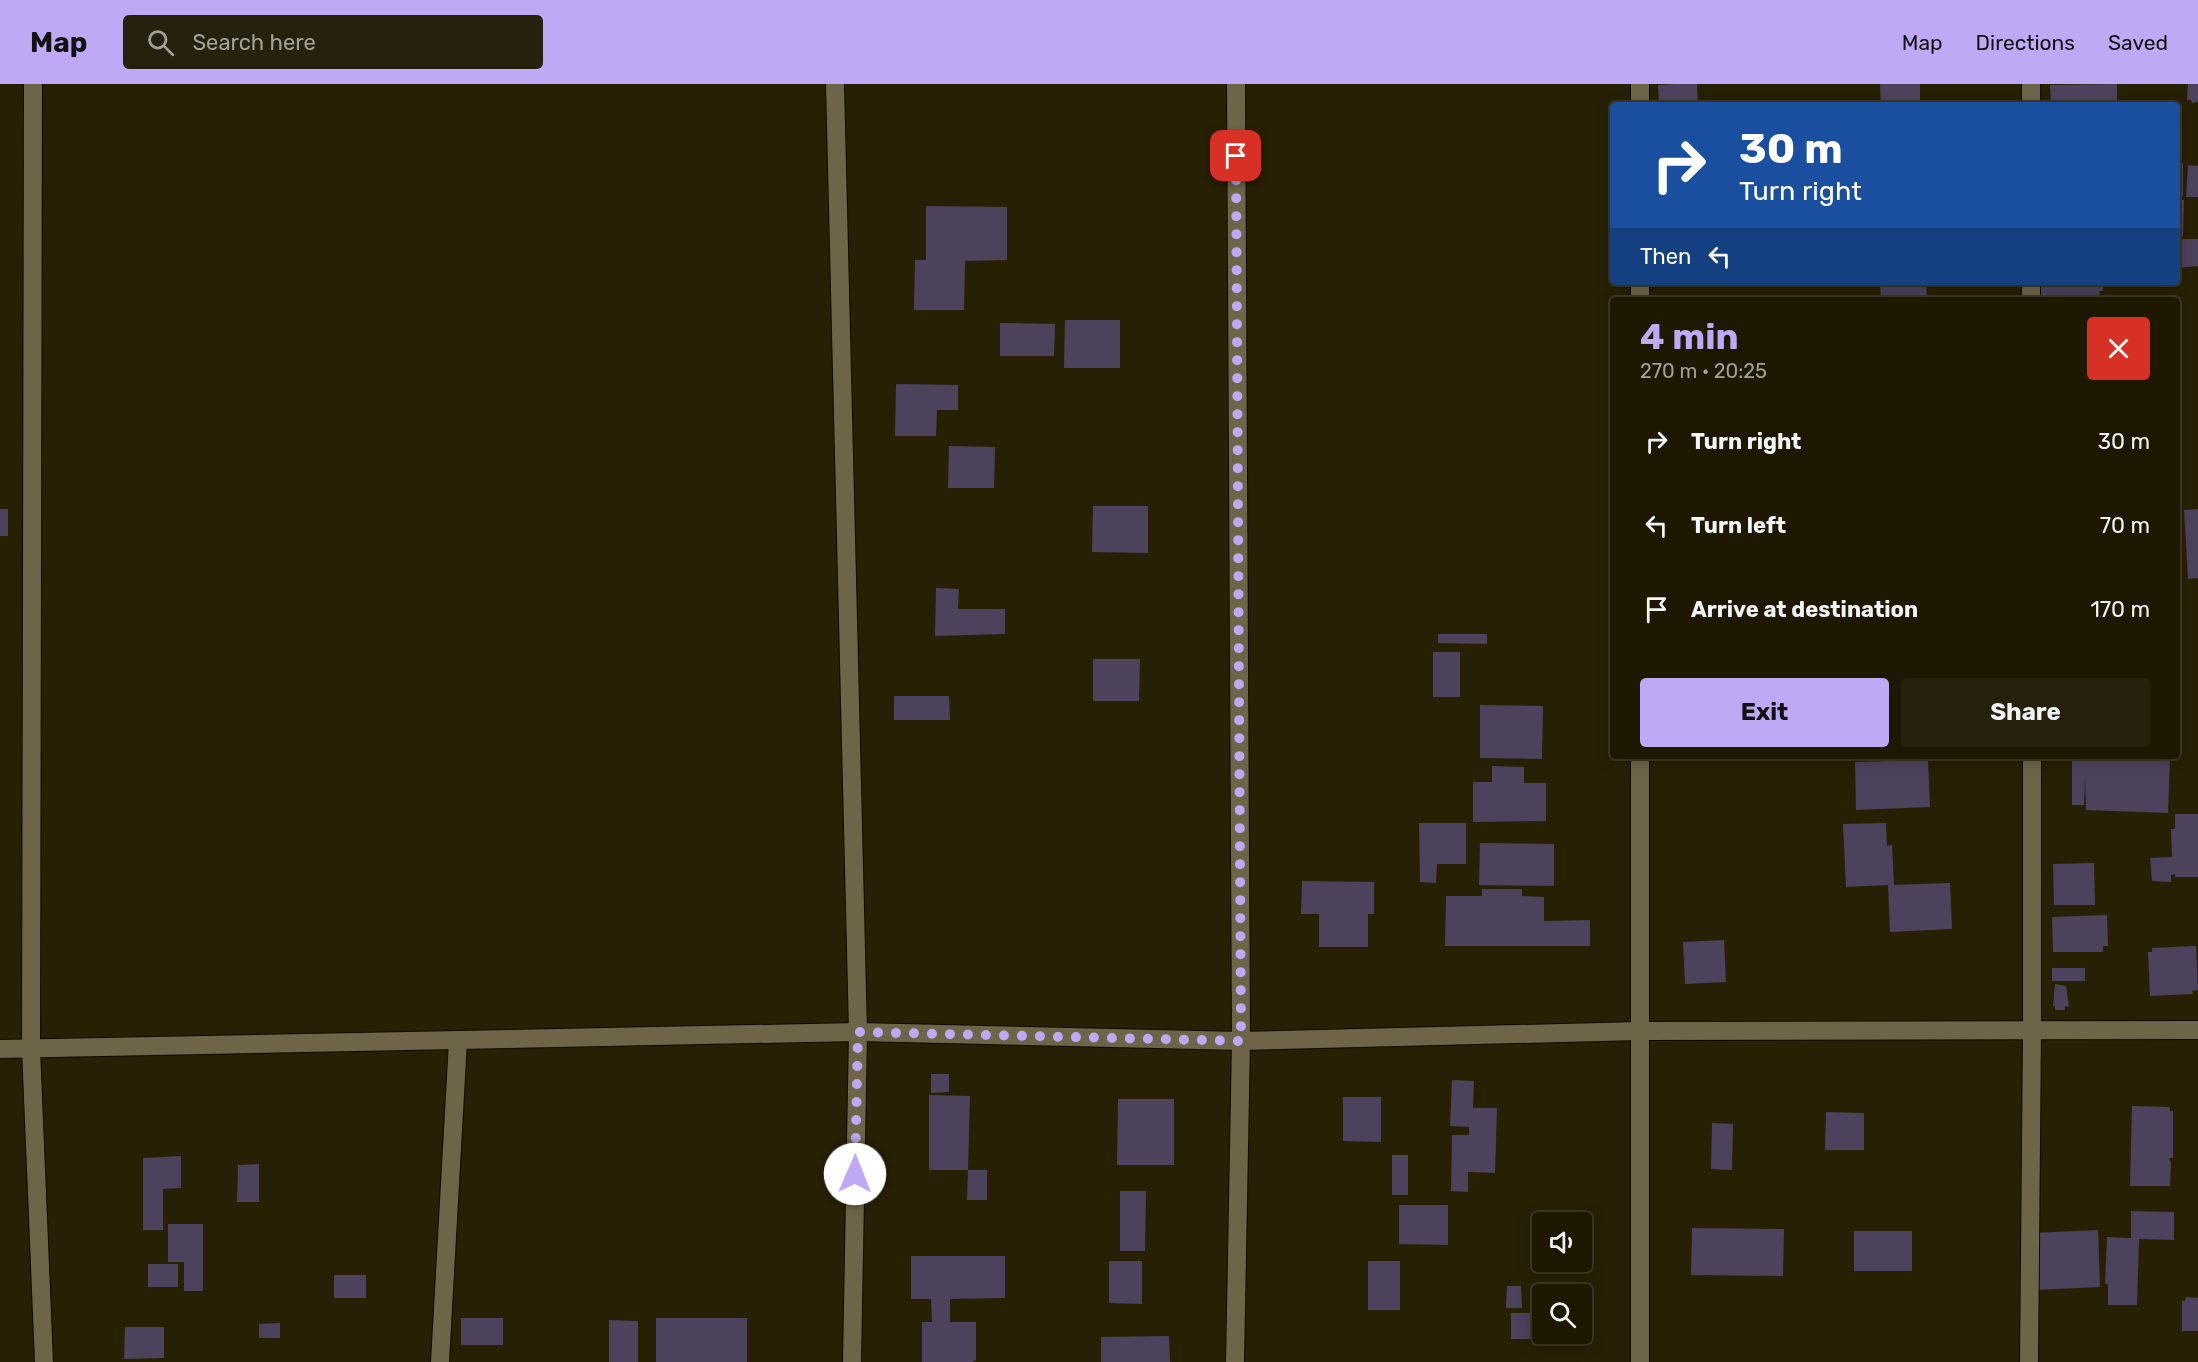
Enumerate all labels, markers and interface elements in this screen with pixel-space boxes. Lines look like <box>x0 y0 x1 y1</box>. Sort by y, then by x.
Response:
search box <box>123 15 543 69</box>
text: Map <box>30 26 87 59</box>
icon: search <box>144 26 177 59</box>
text: Search here <box>192 29 316 56</box>
text: Map <box>1902 30 1943 55</box>
text: Directions <box>1976 30 2075 55</box>
text: Saved <box>2108 30 2168 55</box>
text: 30 m <box>1739 124 1843 174</box>
icon: right <box>1640 126 1718 204</box>
pin <box>1210 130 1261 181</box>
icon: arrive <box>1219 139 1252 172</box>
text: Turn right <box>1739 175 1862 207</box>
icon: left <box>1703 240 1736 273</box>
text: Then <box>1640 243 1691 270</box>
text: 4 min <box>1640 315 1739 358</box>
button: close <box>2087 317 2150 380</box>
text: 270 m · 20:25 <box>1640 359 1767 383</box>
icon: right <box>1640 425 1673 458</box>
text: Turn right <box>1691 428 1801 455</box>
text: 30 m <box>2098 428 2150 455</box>
icon: left <box>1640 509 1673 542</box>
text: Turn left <box>1691 512 1786 539</box>
text: 70 m <box>2100 512 2150 539</box>
icon: arrive <box>1640 593 1673 626</box>
text: Arrive at destination <box>1691 596 1918 623</box>
text: 170 m <box>2090 596 2150 623</box>
button: Exit <box>1640 678 1889 747</box>
button: Share <box>1901 678 2150 747</box>
position arrow <box>823 1142 887 1206</box>
map controls <box>1532 1212 1592 1344</box>
button: sound <box>1532 1212 1592 1272</box>
button: search <box>1532 1284 1592 1344</box>

